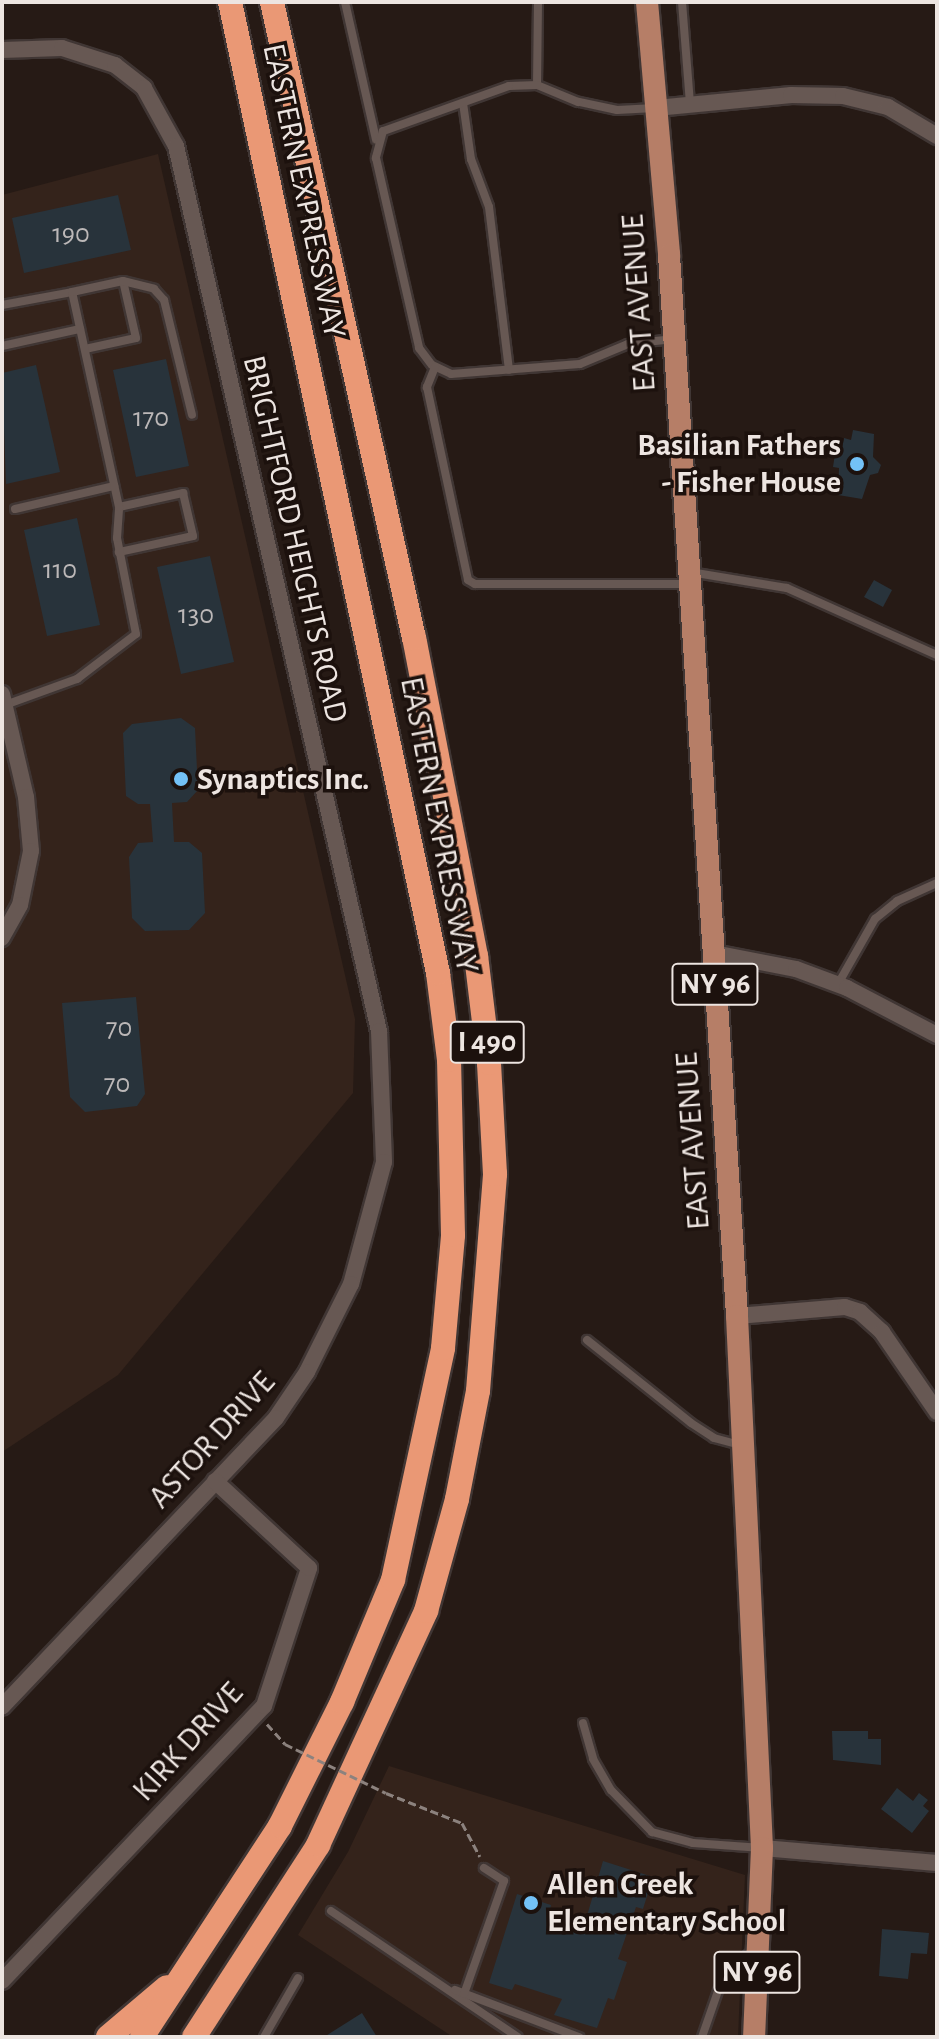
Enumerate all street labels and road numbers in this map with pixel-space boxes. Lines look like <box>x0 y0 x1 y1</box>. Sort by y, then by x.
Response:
street label: EASTERN EXPRESSWAY <box>254 40 354 342</box>
street label: EAST AVENUE <box>614 213 664 393</box>
street label: BRIGHTFORD HEIGHTS ROAD <box>234 352 356 726</box>
street label: EASTERN EXPRESSWAY <box>391 674 487 976</box>
road number: NY 96 <box>671 958 759 1010</box>
road number: I 490 <box>449 1016 525 1068</box>
street label: EAST AVENUE <box>668 1051 718 1231</box>
street label: ASTOR DRIVE <box>141 1364 283 1516</box>
street label: KIRK DRIVE <box>125 1675 251 1809</box>
road number: NY 96 <box>713 1946 801 1998</box>

